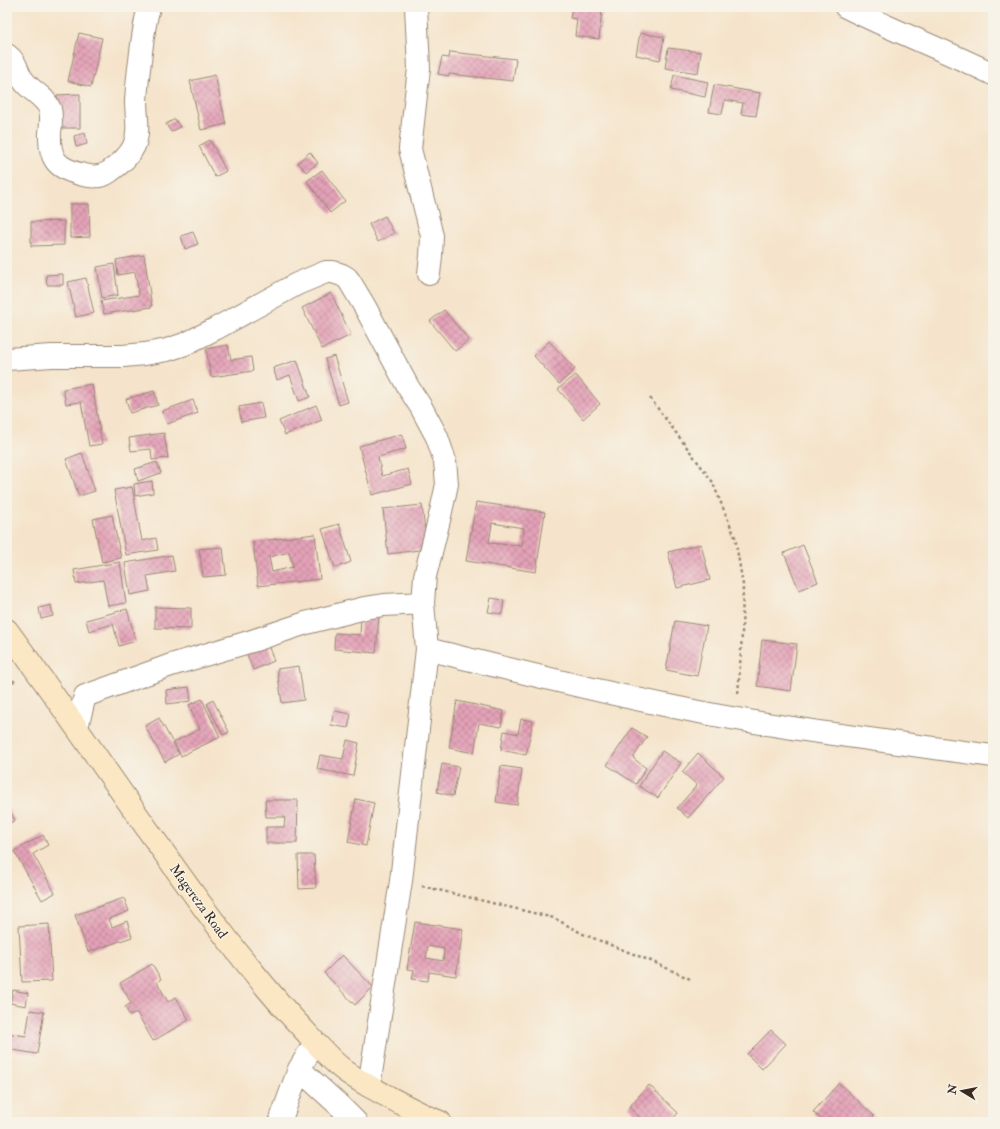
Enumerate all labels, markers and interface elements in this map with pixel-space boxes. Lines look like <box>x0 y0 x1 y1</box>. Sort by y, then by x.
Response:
street label: Magereza Road <box>166 861 231 942</box>
north arrow <box>942 1071 982 1111</box>
text: N <box>945 1082 960 1096</box>

